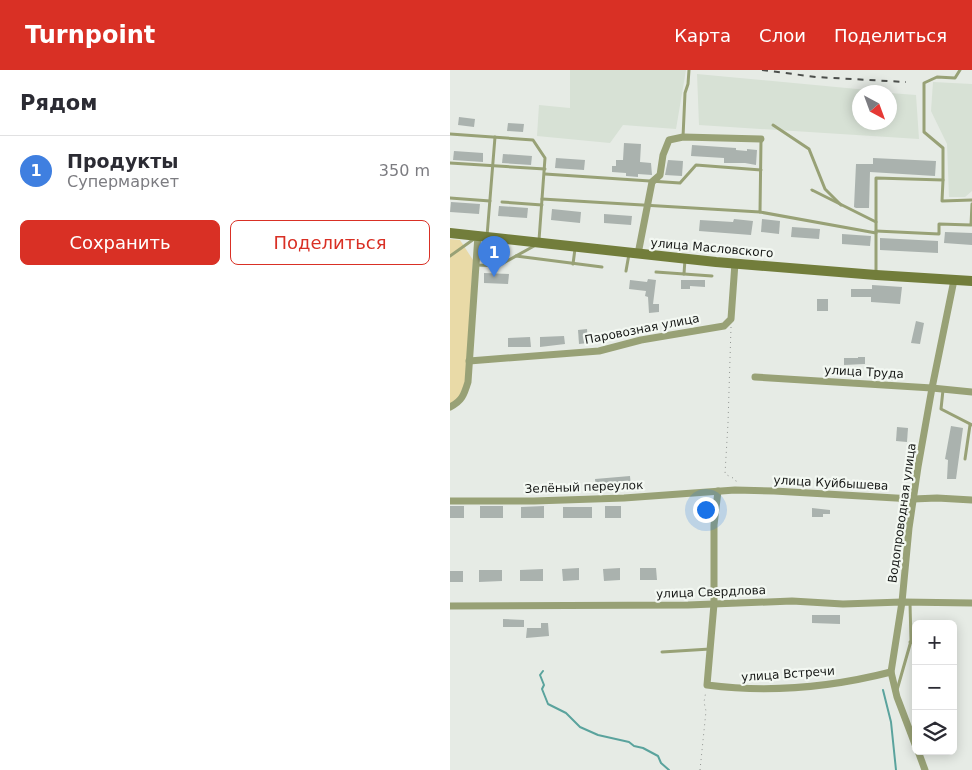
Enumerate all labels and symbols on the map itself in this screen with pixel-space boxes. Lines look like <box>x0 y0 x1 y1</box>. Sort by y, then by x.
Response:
north arrow <box>852 85 897 130</box>
pin: 1 <box>478 236 510 277</box>
street label: улица Масловского <box>650 236 774 260</box>
street label: Паровозная улица <box>583 311 701 347</box>
street label: улица Труда <box>824 363 904 381</box>
street label: Водопроводная улица <box>885 442 919 584</box>
street label: улица Куйбышева <box>773 473 889 493</box>
street label: Зелёный переулок <box>524 478 644 496</box>
your location <box>693 497 719 523</box>
street label: улица Свердлова <box>656 583 766 601</box>
street label: улица Встречи <box>741 664 835 684</box>

